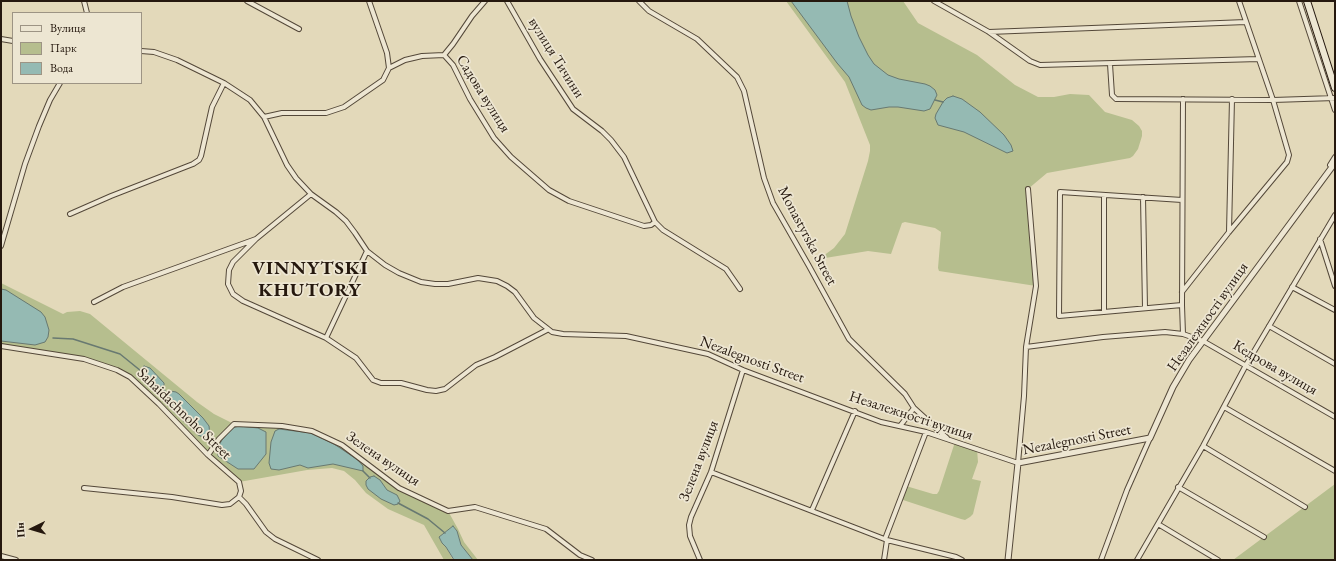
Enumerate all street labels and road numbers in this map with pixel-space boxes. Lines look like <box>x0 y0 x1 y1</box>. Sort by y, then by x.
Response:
street label: вулиця Тичини <box>524 14 588 102</box>
street label: Садова вулиця <box>452 52 514 136</box>
street label: Monastyrska Street <box>773 183 841 289</box>
street label: Незалежності вулиця <box>1164 259 1252 375</box>
street label: Nezalegnosti Street <box>697 333 807 387</box>
street label: Кедрова вулиця <box>1229 337 1321 399</box>
street label: Sahaidachnoho Street <box>133 364 235 464</box>
street label: Незалежності вулиця <box>847 387 975 445</box>
street label: Зелена вулиця <box>675 418 723 504</box>
street label: Nezalegnosti Street <box>1021 421 1133 459</box>
street label: Зелена вулиця <box>343 428 423 490</box>

